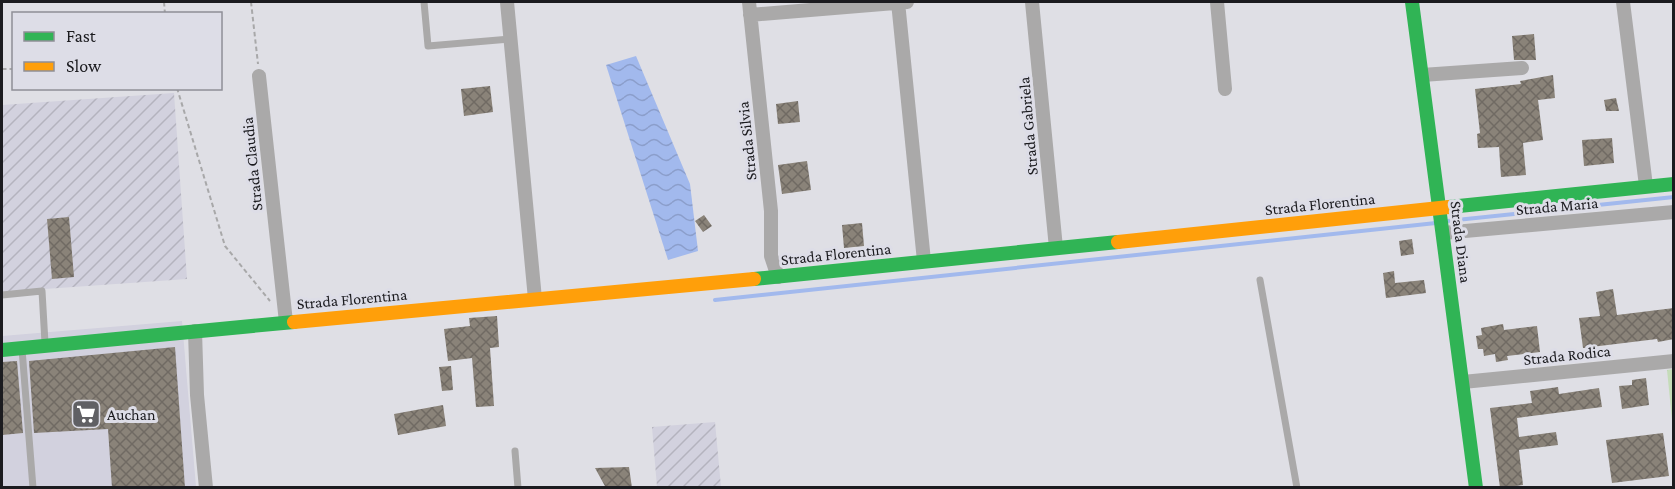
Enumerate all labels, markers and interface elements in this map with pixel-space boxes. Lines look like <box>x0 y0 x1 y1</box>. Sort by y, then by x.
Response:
legend <box>12 12 222 90</box>
text: Fast <box>66 26 97 46</box>
text: Slow <box>66 56 102 76</box>
street label: Strada Gabriela <box>1015 76 1041 176</box>
street label: Strada Silvia <box>734 100 760 181</box>
street label: Strada Claudia <box>239 116 265 212</box>
street label: Strada Florentina <box>1264 190 1377 218</box>
street label: Strada Maria <box>1515 194 1599 218</box>
street label: Strada Diana <box>1448 200 1475 285</box>
street label: Strada Florentina <box>780 240 893 268</box>
street label: Strada Florentina <box>296 286 409 312</box>
street label: Strada Rodica <box>1523 342 1612 368</box>
supermarket icon: Auchan <box>70 398 102 430</box>
place label: Auchan <box>107 406 156 423</box>

